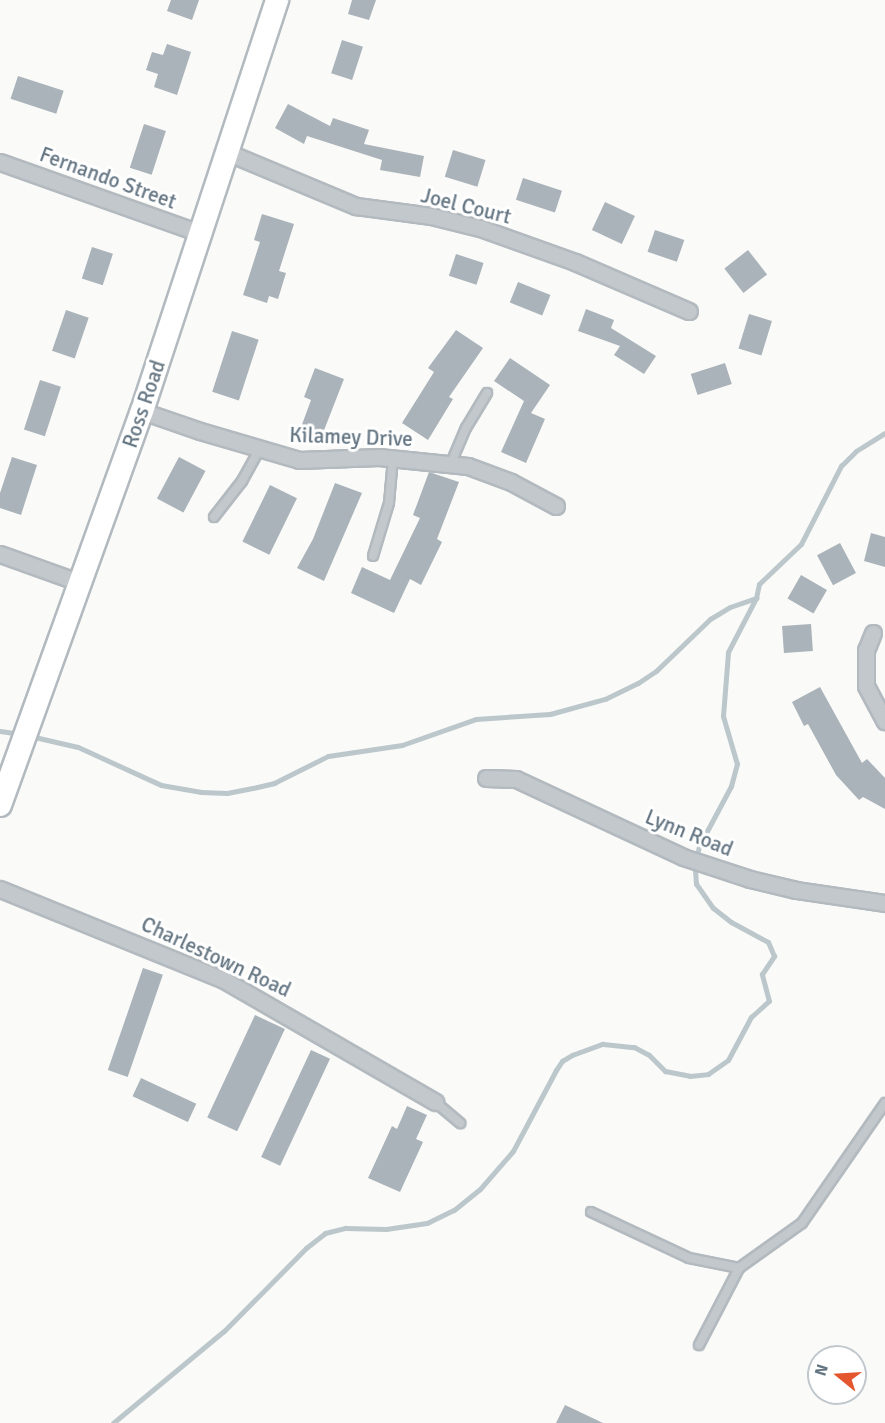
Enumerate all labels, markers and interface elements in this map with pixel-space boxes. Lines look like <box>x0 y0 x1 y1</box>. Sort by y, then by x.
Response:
street label: Fernando Street <box>36 142 180 214</box>
street label: Joel Court <box>418 183 514 229</box>
street label: Ross Road <box>117 357 171 451</box>
street label: Kilamey Drive <box>289 422 413 452</box>
street label: Lynn Road <box>642 804 736 862</box>
street label: Charlestown Road <box>137 911 295 1003</box>
north arrow <box>807 1345 867 1405</box>
text: N <box>811 1362 833 1378</box>

